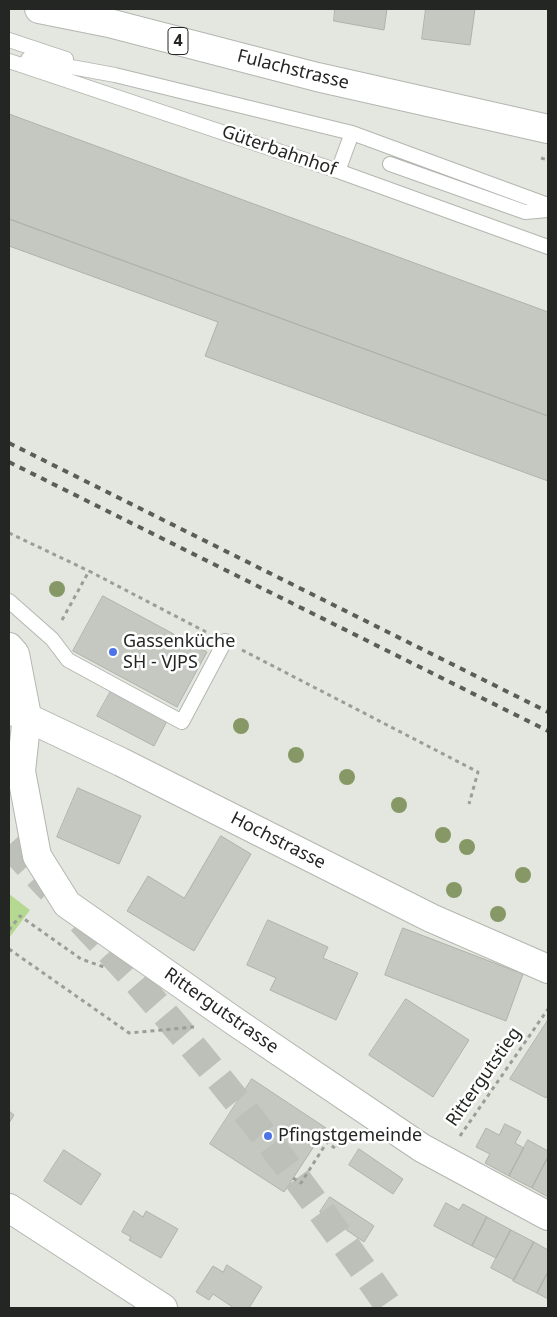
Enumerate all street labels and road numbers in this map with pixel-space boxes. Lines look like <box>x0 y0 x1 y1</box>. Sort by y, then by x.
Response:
road number: 4 <box>168 27 188 54</box>
street label: Fulachstrasse <box>235 46 351 94</box>
street label: Güterbahnhof <box>219 121 339 181</box>
street label: Hochstrasse <box>227 808 329 874</box>
street label: Rittergutstrasse <box>160 964 282 1058</box>
street label: Rittergutstieg <box>442 1023 526 1131</box>

